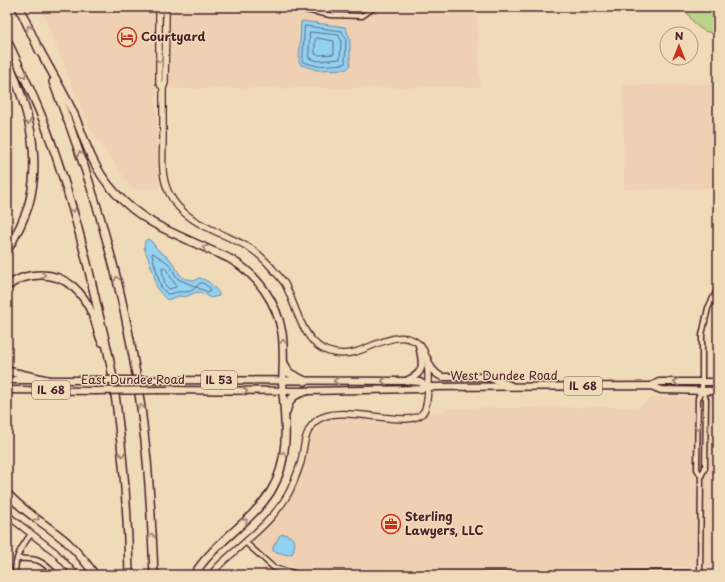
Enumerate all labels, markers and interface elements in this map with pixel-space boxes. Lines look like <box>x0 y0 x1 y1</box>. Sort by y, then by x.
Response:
one-way arrow <box>26 25 34 32</box>
hotel icon: Courtyard <box>116 26 138 48</box>
north arrow <box>659 26 699 66</box>
place label: Courtyard <box>141 27 206 45</box>
text: N <box>675 27 684 44</box>
one-way arrow <box>155 57 163 63</box>
one-way arrow <box>19 71 27 78</box>
one-way arrow <box>24 119 32 125</box>
one-way arrow <box>76 151 84 158</box>
one-way arrow <box>68 207 77 214</box>
one-way arrow <box>201 244 208 252</box>
one-way arrow <box>40 271 46 280</box>
one-way arrow <box>113 276 121 282</box>
one-way arrow <box>278 339 287 345</box>
street label: West Dundee Road <box>450 366 558 384</box>
street label: East Dundee Road <box>81 370 185 388</box>
road number: IL 53 <box>201 371 237 389</box>
one-way arrow <box>333 377 339 385</box>
one-way arrow <box>381 377 387 385</box>
road number: IL 68 <box>564 377 602 395</box>
one-way arrow <box>673 378 679 386</box>
road number: IL 68 <box>32 381 70 399</box>
one-way arrow <box>242 387 248 395</box>
one-way arrow <box>137 404 146 410</box>
one-way arrow <box>694 425 702 431</box>
one-way arrow <box>117 451 126 457</box>
one-way arrow <box>278 451 287 457</box>
place label: Sterling Lawyers, LLC <box>405 507 484 539</box>
office icon: Sterling Lawyers, LLC <box>380 513 402 535</box>
one-way arrow <box>32 514 39 521</box>
one-way arrow <box>240 518 248 525</box>
one-way arrow <box>148 533 157 539</box>

